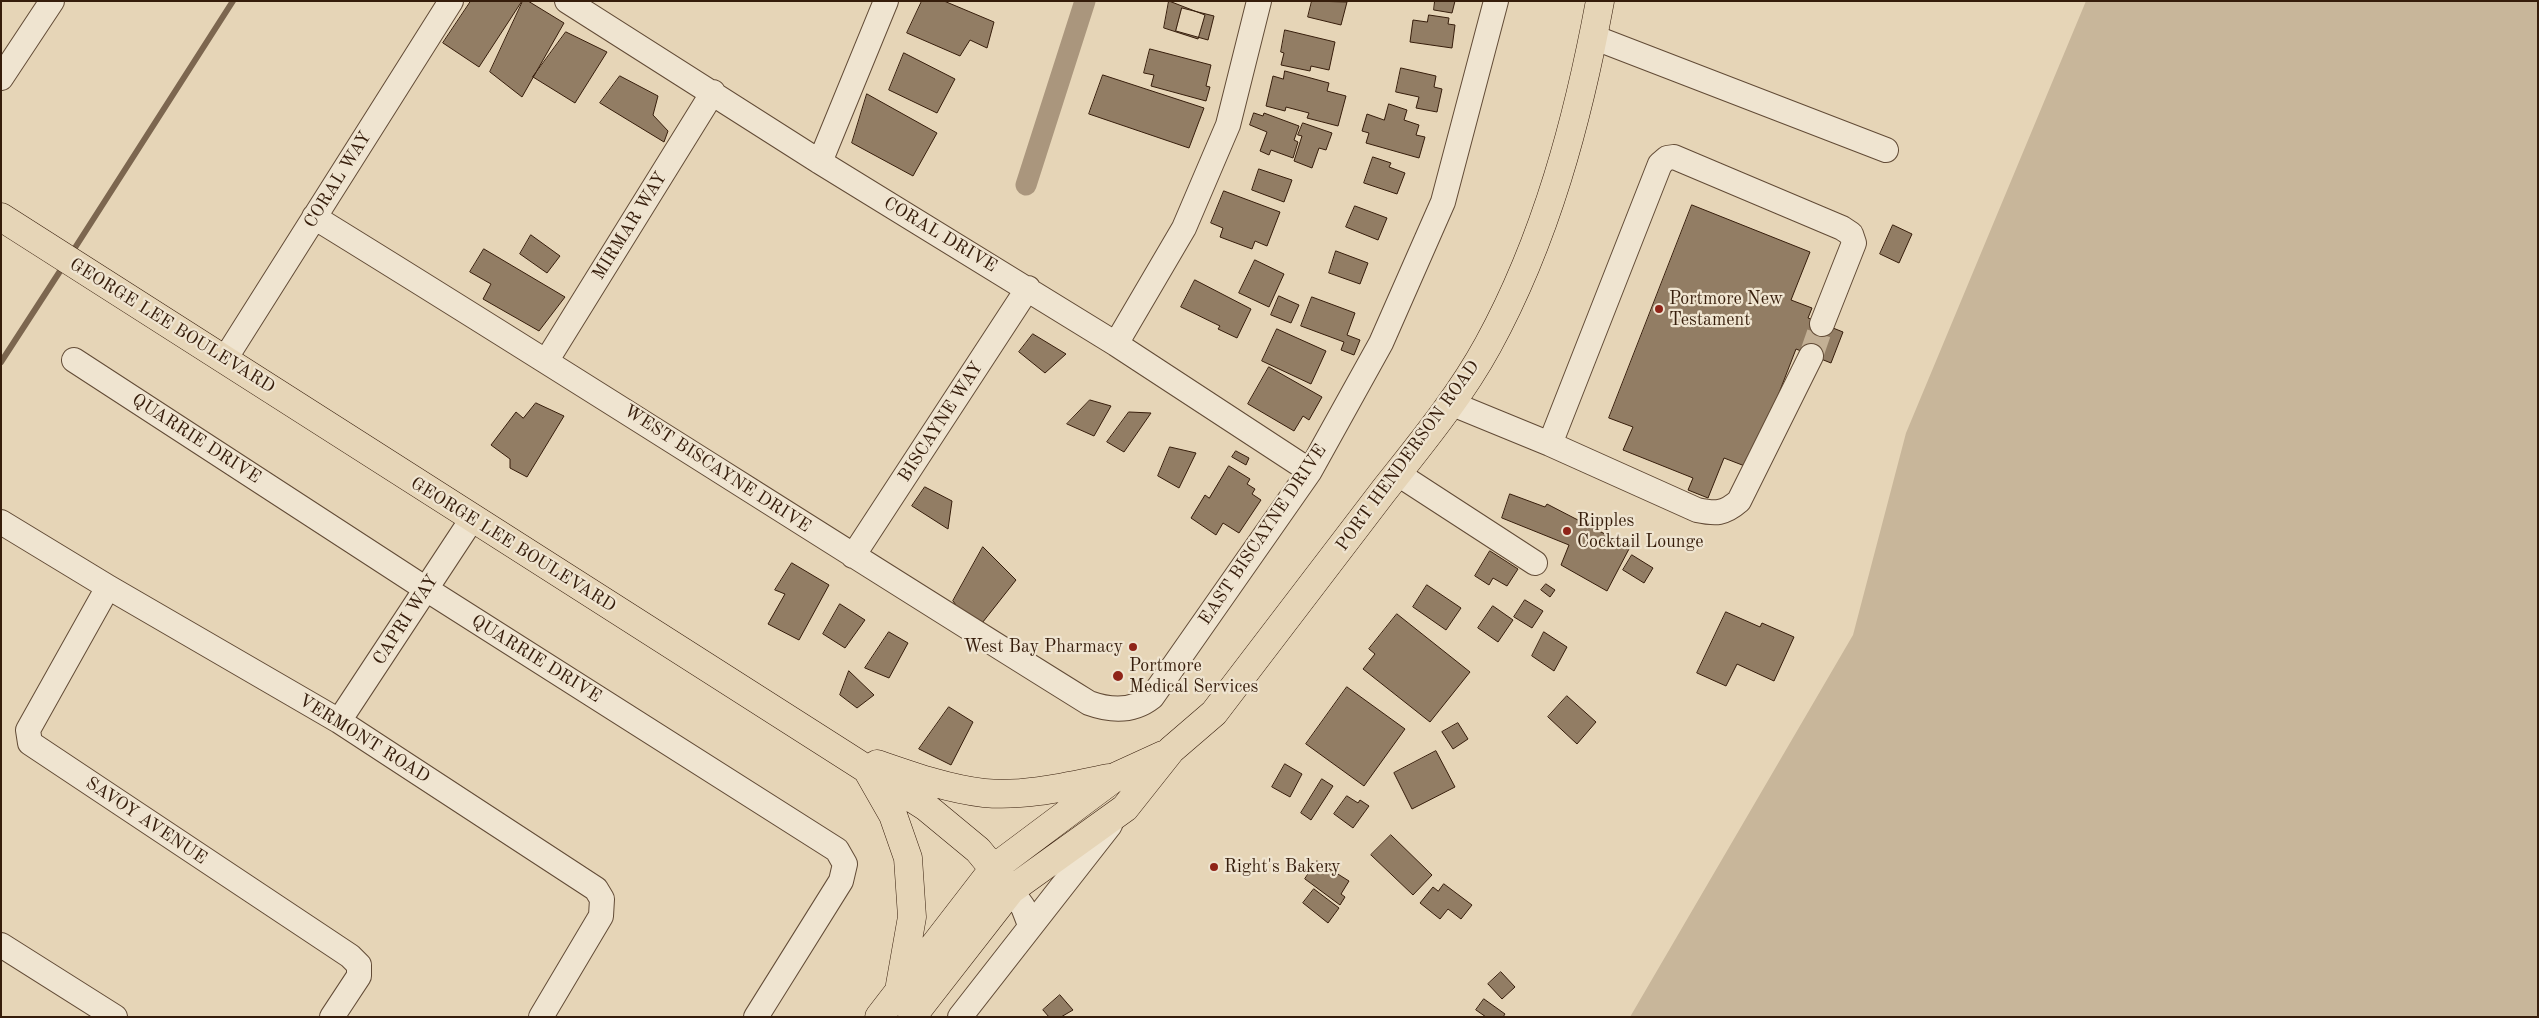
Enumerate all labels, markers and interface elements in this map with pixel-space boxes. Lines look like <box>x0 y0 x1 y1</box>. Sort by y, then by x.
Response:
street label: CORAL WAY <box>300 128 376 232</box>
street label: MIRMAR WAY <box>588 168 672 284</box>
street label: CORAL DRIVE <box>879 193 1001 277</box>
street label: GEORGE LEE BOULEVARD <box>65 254 279 398</box>
place label: Portmore New Testament <box>1669 288 1783 330</box>
marker: Portmore New Testament <box>1653 303 1665 315</box>
street label: PORT HENDERSON ROAD <box>1332 356 1484 556</box>
street label: BISCAYNE WAY <box>894 358 988 486</box>
street label: QUARRIE DRIVE <box>127 389 265 489</box>
street label: WEST BISCAYNE DRIVE <box>619 400 815 538</box>
street label: EAST BISCAYNE DRIVE <box>1194 441 1332 629</box>
street label: GEORGE LEE BOULEVARD <box>406 473 620 617</box>
place label: Ripples Cocktail Lounge <box>1577 510 1703 552</box>
marker: Ripples Cocktail Lounge <box>1561 525 1573 537</box>
street label: CAPRI WAY <box>369 571 443 669</box>
street label: QUARRIE DRIVE <box>467 610 605 708</box>
place label: West Bay Pharmacy <box>964 636 1123 658</box>
marker: West Bay Pharmacy <box>1127 641 1139 653</box>
place label: Portmore Medical Services <box>1129 655 1258 698</box>
marker: Portmore Medical Services <box>1111 669 1125 683</box>
street label: VERMONT ROAD <box>294 690 434 788</box>
street label: SAVOY AVENUE <box>81 773 211 869</box>
place label: Right's Bakery <box>1224 856 1341 878</box>
marker: Right's Bakery <box>1208 861 1220 873</box>

